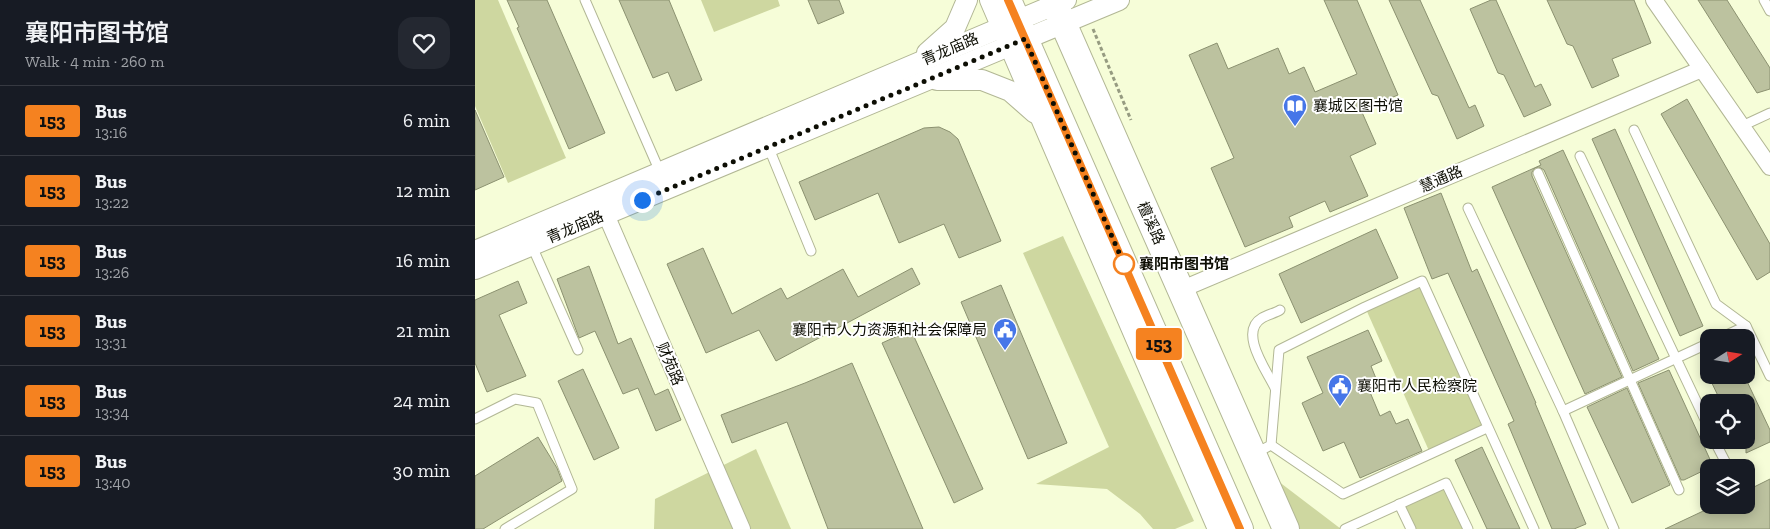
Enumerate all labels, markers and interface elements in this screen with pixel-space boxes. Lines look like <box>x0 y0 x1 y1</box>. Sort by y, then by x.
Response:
button: heart <box>398 17 450 69</box>
text: 襄阳市图书馆 <box>25 18 169 47</box>
street label: 青龙庙路 <box>919 29 981 69</box>
text: Walk · 4 min · 260 m <box>25 52 164 71</box>
library icon: 襄城区图书馆 <box>1282 93 1308 127</box>
place label: 襄城区图书馆 <box>1313 97 1403 115</box>
text: Bus <box>95 100 127 123</box>
text: 6 min <box>403 109 450 132</box>
text: 153 <box>39 110 66 132</box>
text: 13:16 <box>95 123 127 142</box>
street label: 慧通路 <box>1417 162 1465 196</box>
text: Bus <box>95 170 127 193</box>
text: 12 min <box>396 179 450 202</box>
text: 153 <box>39 180 66 202</box>
your location <box>630 188 655 213</box>
text: 13:22 <box>95 193 129 212</box>
street label: 檀溪路 <box>1134 199 1168 247</box>
street label: 青龙庙路 <box>544 207 606 247</box>
text: Bus <box>95 240 127 263</box>
text: 16 min <box>396 249 450 272</box>
text: 153 <box>39 250 66 272</box>
marker: 襄阳市图书馆 <box>1113 253 1135 275</box>
place label: 襄阳市图书馆 <box>1139 255 1229 273</box>
text: 13:26 <box>95 263 129 282</box>
text: Bus <box>95 310 127 333</box>
public building icon: 襄阳市人力资源和社会保障局 <box>992 317 1018 351</box>
text: 21 min <box>396 319 450 342</box>
text: 153 <box>39 320 66 342</box>
place label: 襄阳市人力资源和社会保障局 <box>792 321 987 339</box>
line badge: 153 <box>1130 328 1188 360</box>
north arrow <box>1700 329 1755 384</box>
map controls <box>1700 329 1755 514</box>
text: 13:31 <box>95 333 127 352</box>
text: 153 <box>1146 333 1172 355</box>
street label: 财苑路 <box>653 340 687 388</box>
public building icon: 襄阳市人民检察院 <box>1327 373 1353 407</box>
place label: 襄阳市人民检察院 <box>1357 377 1477 395</box>
text: Bus <box>95 380 127 403</box>
text: 24 min <box>393 389 450 412</box>
text: 153 <box>39 390 66 412</box>
button: locate <box>1700 394 1755 449</box>
text: 13:34 <box>95 403 129 422</box>
text: Bus <box>95 450 127 473</box>
text: 30 min <box>393 459 450 482</box>
button: layers <box>1700 459 1755 514</box>
text: 153 <box>39 460 66 482</box>
text: 13:40 <box>95 473 130 492</box>

